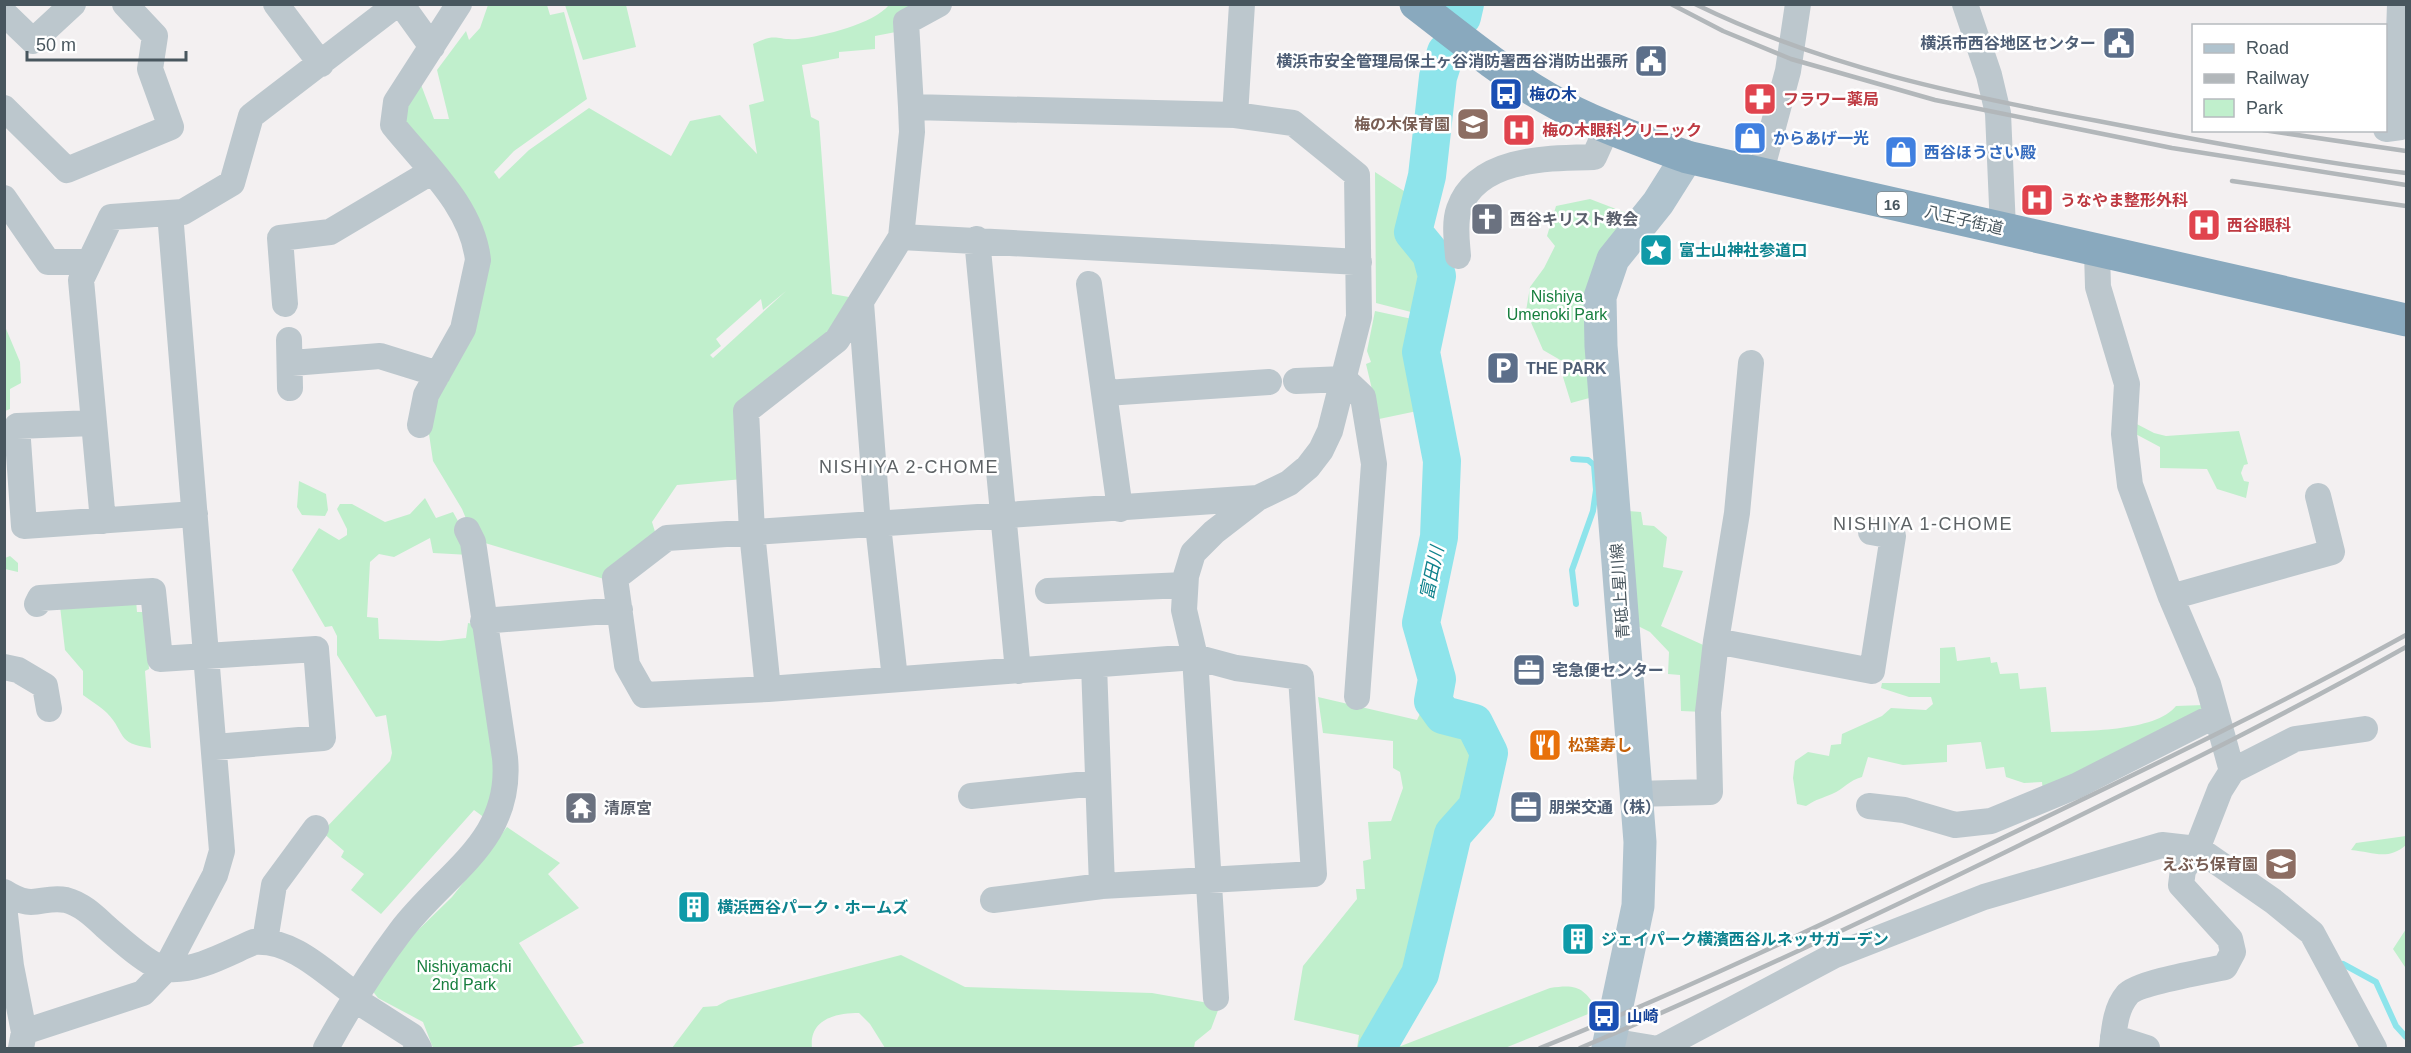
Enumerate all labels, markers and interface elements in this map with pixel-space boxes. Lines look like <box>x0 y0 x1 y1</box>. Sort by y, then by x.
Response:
scale bar <box>27 24 186 62</box>
legend <box>2192 24 2387 132</box>
public building icon: 横浜市西谷地区センター <box>2101 25 2137 61</box>
place label: 横浜市西谷地区センター <box>1920 34 2096 52</box>
text: 50 m <box>36 35 76 55</box>
text: Road <box>2246 38 2289 58</box>
public building icon: 横浜市安全管理局保土ヶ谷消防署西谷消防出張所 <box>1633 43 1669 79</box>
place label: 横浜市安全管理局保土ヶ谷消防署西谷消防出張所 <box>1276 52 1628 70</box>
text: Railway <box>2246 68 2309 88</box>
bus stop icon: 梅の木 <box>1488 76 1524 112</box>
pharmacy icon: フラワー薬局 <box>1742 81 1778 117</box>
place label: 梅の木 <box>1529 86 1577 103</box>
place label: フラワー薬局 <box>1783 91 1879 108</box>
text: Park <box>2246 98 2284 118</box>
school or university icon: 梅の木保育園 <box>1455 106 1491 142</box>
hospital icon: 梅の木眼科クリニック <box>1501 112 1537 148</box>
place label: 梅の木保育園 <box>1354 116 1450 133</box>
shop icon: からあげ一光 <box>1732 120 1768 156</box>
place label: 梅の木眼科クリニック <box>1542 122 1702 139</box>
place label: からあげ一光 <box>1773 130 1869 147</box>
shop icon: 西谷ほうさい殿 <box>1883 134 1919 170</box>
place label: 西谷ほうさい殿 <box>1924 144 2036 161</box>
hospital icon: うなやま整形外科 <box>2019 182 2055 218</box>
road number: 16 <box>1877 192 1907 216</box>
place label: うなやま整形外科 <box>2060 192 2188 209</box>
church icon: 西谷キリスト教会 <box>1469 201 1505 237</box>
street label: 八王子街道 <box>1923 203 2005 237</box>
hospital icon: 西谷眼科 <box>2186 207 2222 243</box>
place label: 西谷キリスト教会 <box>1510 211 1638 228</box>
place label: 西谷眼科 <box>2227 217 2291 234</box>
place icon: 富士山神社参道口 <box>1638 232 1674 268</box>
place label: 富士山神社参道口 <box>1679 241 1807 259</box>
park label: Nishiya Umenoki Park <box>1507 288 1608 323</box>
parking icon: THE PARK <box>1485 350 1521 386</box>
place label: THE PARK <box>1526 360 1607 377</box>
district label: NISHIYA 2-CHOME <box>819 457 999 477</box>
district label: NISHIYA 1-CHOME <box>1833 514 2013 534</box>
water label: 富田川 <box>1417 543 1448 601</box>
street label: 青砥上星川線 <box>1608 543 1632 639</box>
office icon: 宅急便センター <box>1511 652 1547 688</box>
place label: 宅急便センター <box>1552 662 1664 679</box>
restaurant icon: 松葉寿し <box>1527 727 1563 763</box>
place label: 松葉寿し <box>1568 737 1632 754</box>
office icon: 朋栄交通（株） <box>1508 789 1544 825</box>
temple icon: 清原宮 <box>563 790 599 826</box>
place label: 朋栄交通（株） <box>1549 799 1661 816</box>
place label: 清原宮 <box>604 800 652 817</box>
school or university icon: えぶち保育園 <box>2263 846 2299 882</box>
place label: えぶち保育園 <box>2162 856 2258 873</box>
building icon: 横浜西谷パーク・ホームズ <box>676 889 712 925</box>
place label: 横浜西谷パーク・ホームズ <box>717 898 908 916</box>
building icon: ジェイパーク横濱西谷ルネッサガーデン <box>1560 921 1596 957</box>
place label: ジェイパーク横濱西谷ルネッサガーデン <box>1601 930 1889 948</box>
park label: Nishiyamachi 2nd Park <box>416 958 512 993</box>
bus stop icon: 山崎 <box>1586 998 1622 1034</box>
place label: 山崎 <box>1627 1008 1659 1025</box>

